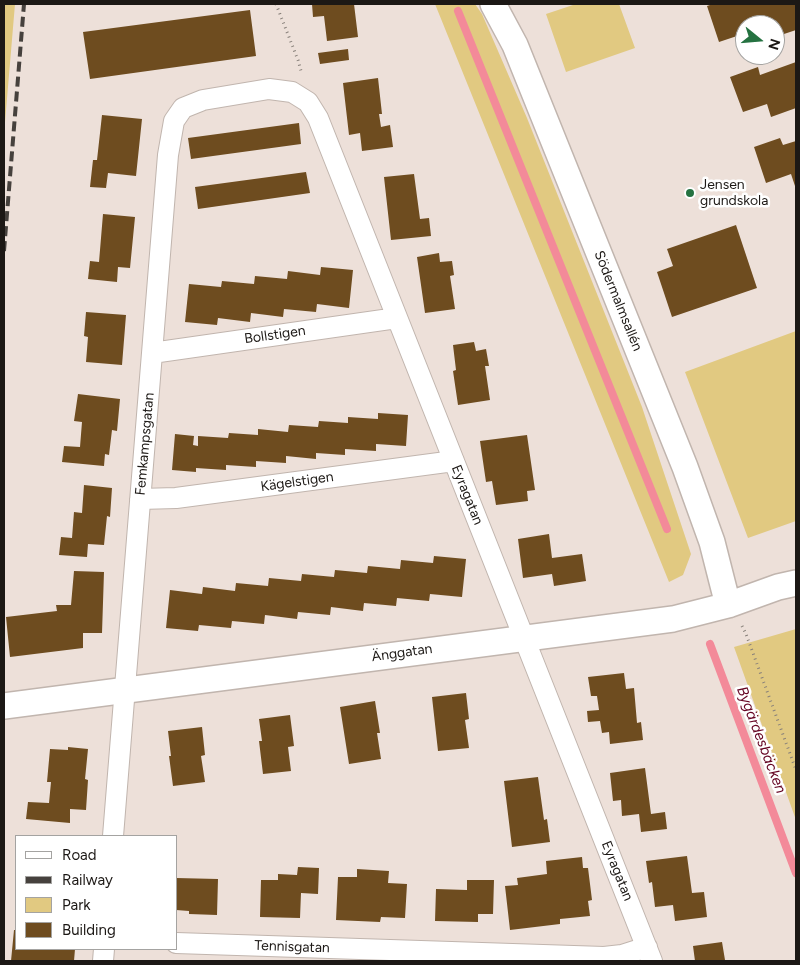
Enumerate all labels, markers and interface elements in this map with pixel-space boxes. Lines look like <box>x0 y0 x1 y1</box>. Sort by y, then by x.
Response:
north arrow <box>735 15 785 65</box>
text: N <box>764 37 784 52</box>
place label: Jensen grundskola <box>700 177 768 210</box>
marker: Jensen grundskola <box>684 187 696 199</box>
street label: Södermalmsallén <box>590 248 646 354</box>
street label: Bollstigen <box>243 322 307 348</box>
street label: Femkampsgatan <box>132 392 158 496</box>
street label: Eyragatan <box>447 463 487 527</box>
street label: Kägelstigen <box>260 469 334 495</box>
street label: Änggatan <box>371 640 433 666</box>
water label: Bygärdesbäcken <box>732 684 790 796</box>
legend <box>15 835 178 950</box>
street label: Eyragatan <box>597 839 637 903</box>
text: Road <box>62 846 97 864</box>
text: Railway <box>62 871 113 889</box>
text: Park <box>62 896 91 914</box>
text: Building <box>62 921 116 939</box>
street label: Tennisgatan <box>254 937 330 957</box>

